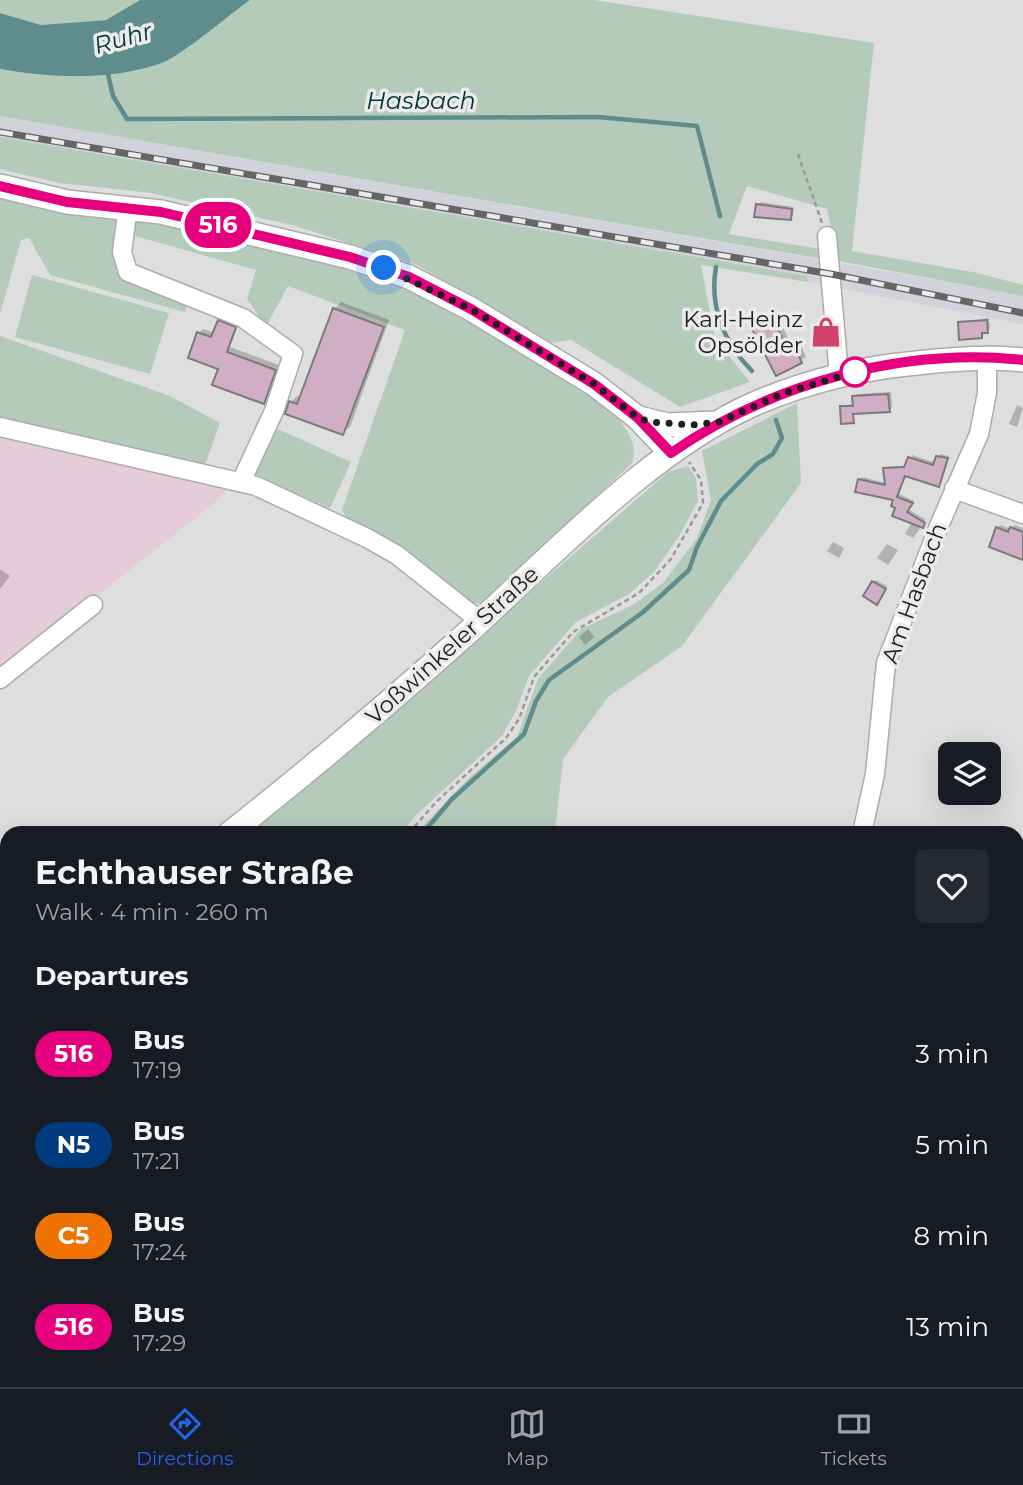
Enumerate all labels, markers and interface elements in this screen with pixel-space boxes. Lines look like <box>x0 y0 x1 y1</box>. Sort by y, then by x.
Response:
water label: Ruhr <box>90 16 157 60</box>
water label: Hasbach <box>366 86 476 115</box>
line badge: 516 <box>178 202 258 248</box>
text: 516 <box>199 210 237 239</box>
your location <box>366 250 401 285</box>
place label: Karl-Heinz Opsölder <box>683 305 803 359</box>
shop icon: Karl-Heinz Opsölder <box>809 315 843 349</box>
unlabelled marker <box>840 357 870 387</box>
street label: Am Hasbach <box>876 519 952 667</box>
street label: Voßwinkeler Straße <box>360 560 544 730</box>
map controls <box>938 742 1001 805</box>
button: layers <box>938 742 1001 805</box>
button: heart <box>915 849 989 923</box>
text: Echthauser Straße <box>35 852 354 892</box>
text: Walk · 4 min · 260 m <box>35 898 269 926</box>
text: Departures <box>35 960 189 992</box>
text: Bus <box>133 1024 185 1056</box>
text: 3 min <box>915 1038 989 1070</box>
text: 516 <box>54 1039 93 1068</box>
text: 17:19 <box>133 1056 182 1084</box>
text: Bus <box>133 1115 185 1147</box>
text: 5 min <box>915 1129 989 1161</box>
text: N5 <box>57 1130 90 1159</box>
text: 17:21 <box>133 1147 181 1175</box>
text: Bus <box>133 1206 185 1238</box>
text: 8 min <box>913 1220 989 1252</box>
text: C5 <box>58 1221 89 1250</box>
text: 17:24 <box>133 1238 187 1266</box>
text: Bus <box>133 1297 185 1329</box>
text: 13 min <box>906 1311 989 1343</box>
text: 516 <box>54 1312 93 1341</box>
text: 17:29 <box>133 1329 186 1357</box>
tab: Directions <box>136 1405 234 1470</box>
tab: Map <box>506 1405 548 1470</box>
tab: Tickets <box>821 1405 887 1470</box>

